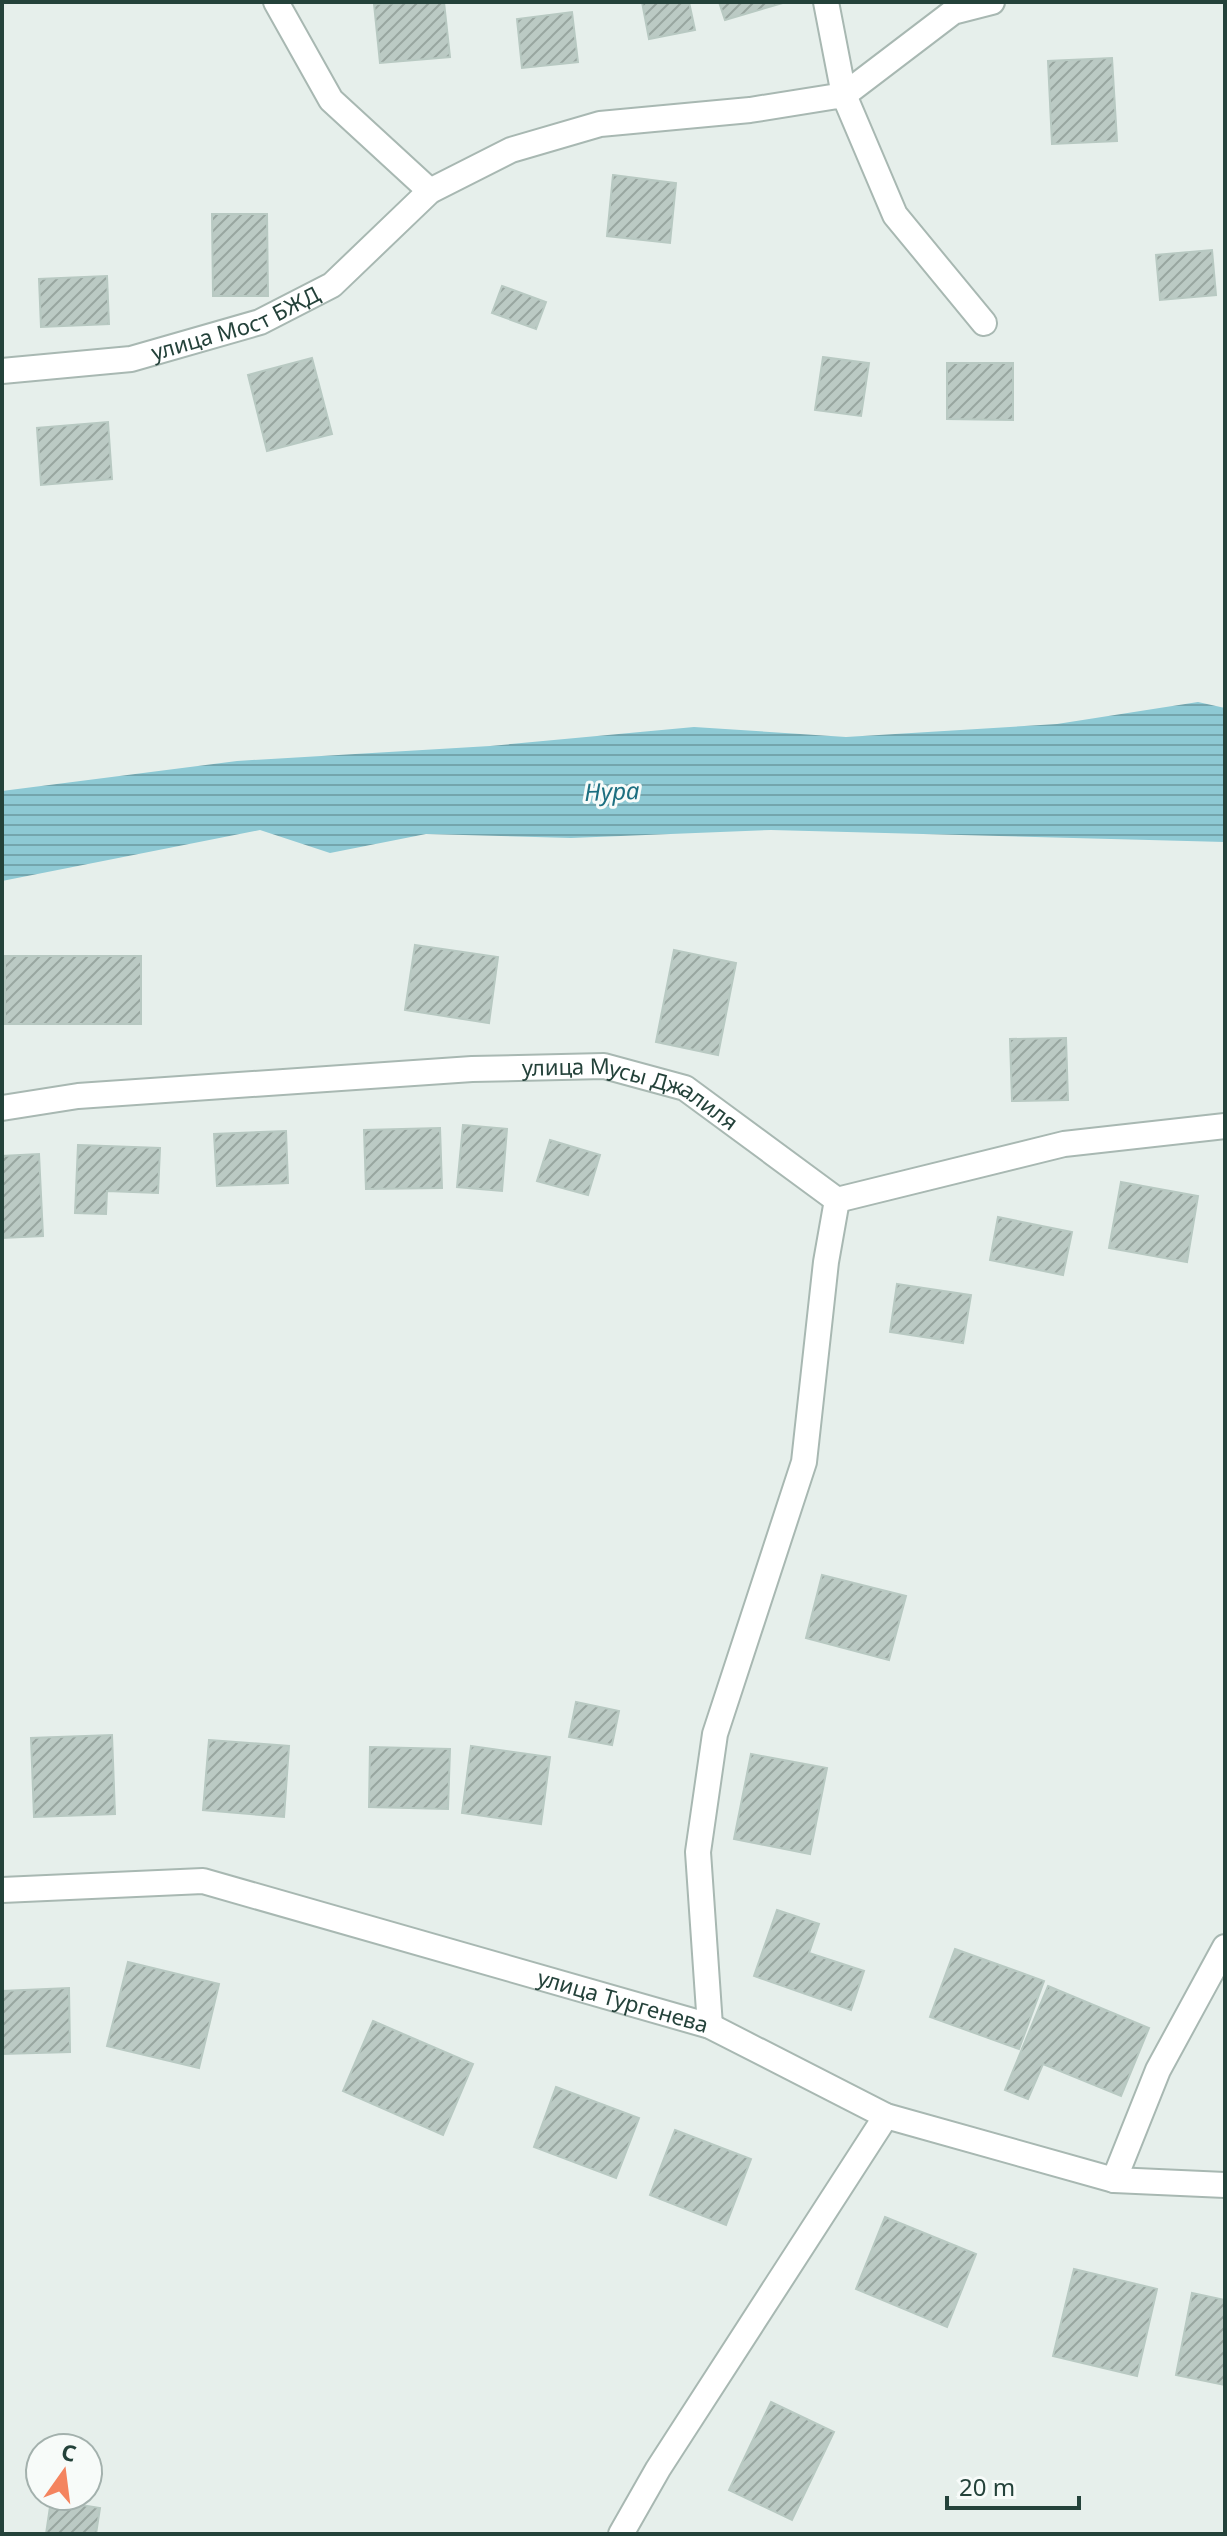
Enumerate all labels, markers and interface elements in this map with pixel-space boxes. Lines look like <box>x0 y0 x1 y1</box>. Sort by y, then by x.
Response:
street label: улица Мост БЖД <box>147 278 324 366</box>
water label: Нура <box>584 773 641 808</box>
street label: улица Мусы Джалиля <box>521 1050 745 1136</box>
street label: улица Тургенева <box>534 1961 712 2039</box>
north arrow <box>24 2432 104 2512</box>
text: С <box>59 2435 80 2468</box>
scale bar <box>947 2460 1079 2510</box>
text: 20 m <box>959 2470 1015 2503</box>

